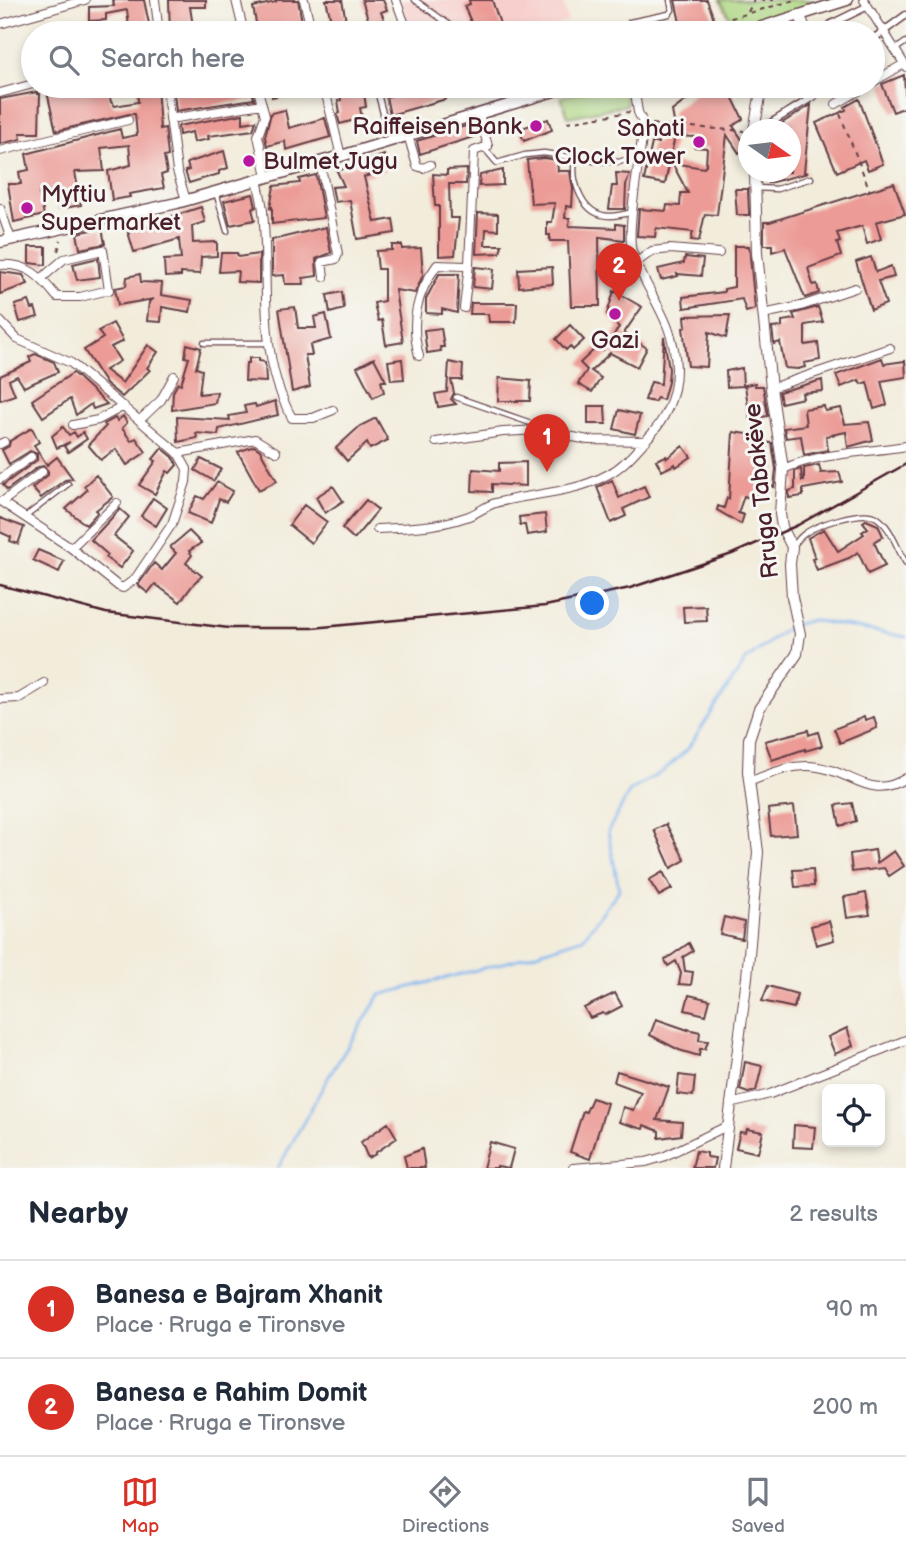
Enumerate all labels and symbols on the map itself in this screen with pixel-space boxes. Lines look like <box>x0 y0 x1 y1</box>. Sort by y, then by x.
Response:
place label: Raiffeisen Bank <box>352 112 522 141</box>
place label: Sahati Clock Tower <box>555 114 685 171</box>
marker: Raiffeisen Bank <box>528 118 544 134</box>
north arrow <box>738 119 801 182</box>
marker: Sahati Clock Tower <box>691 134 707 150</box>
place label: Bulmet Jugu <box>263 147 398 176</box>
marker: Bulmet Jugu <box>241 153 257 169</box>
place label: Myftiu Supermarket <box>41 180 181 237</box>
marker: Myftiu Supermarket <box>19 200 35 216</box>
pin: 2 <box>596 243 642 301</box>
marker: Gazi <box>607 306 623 322</box>
place label: Gazi <box>591 326 639 355</box>
street label: Rruga Tabakëve <box>738 402 785 580</box>
pin: 1 <box>524 414 570 472</box>
your location <box>575 586 609 620</box>

